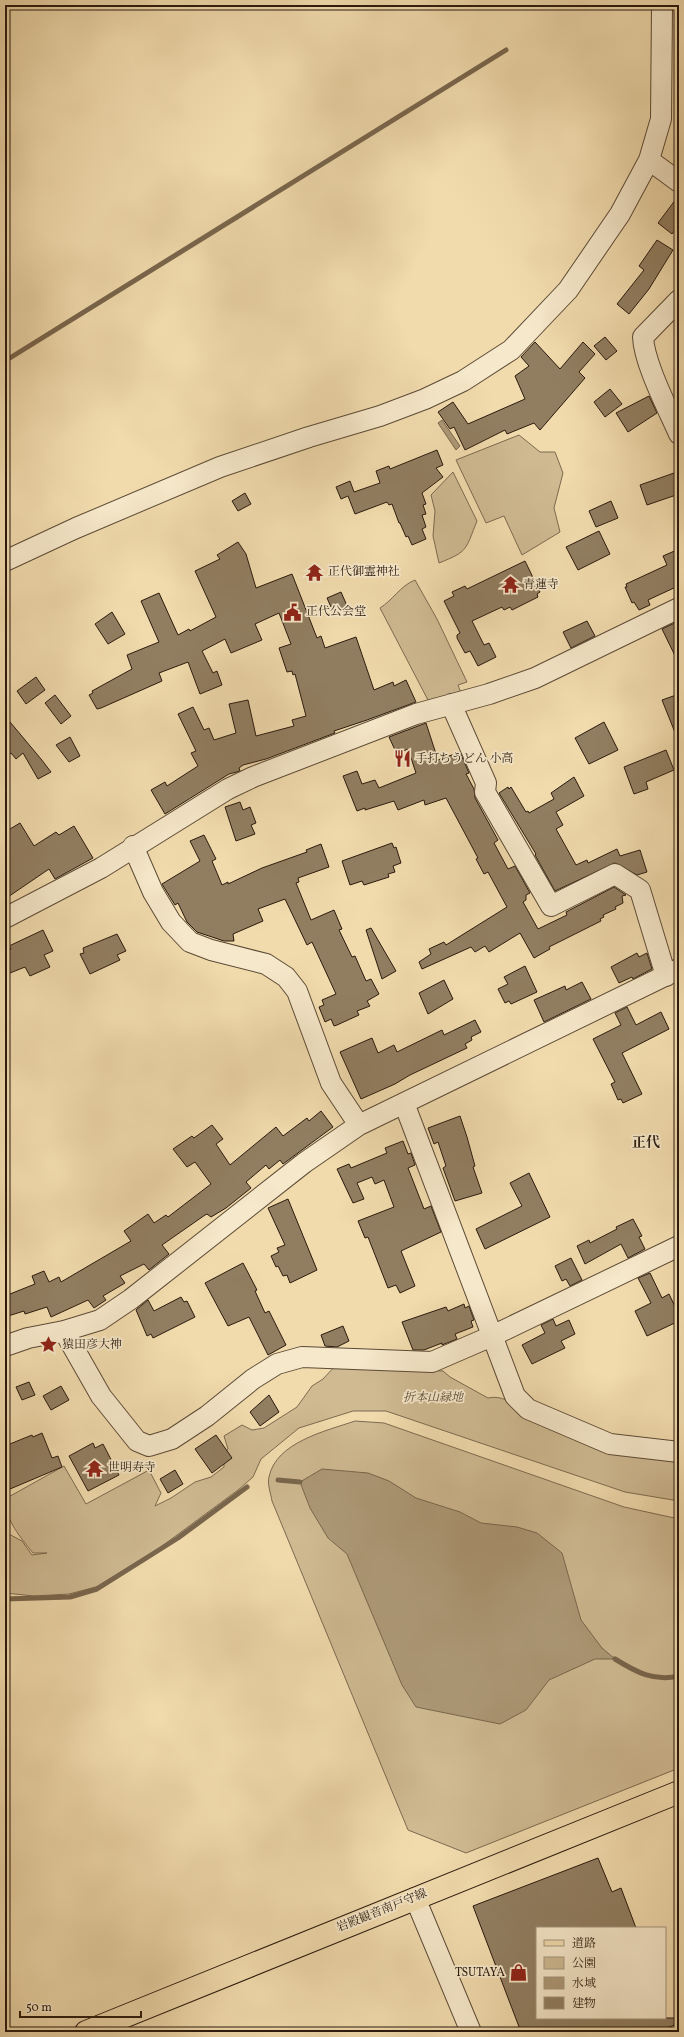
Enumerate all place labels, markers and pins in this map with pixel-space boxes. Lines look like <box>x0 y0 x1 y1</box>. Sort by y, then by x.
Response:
temple icon: 正代御霊神社 <box>305 562 325 582</box>
place label: 正代御霊神社 <box>328 564 400 580</box>
temple icon: 青蓮寺 <box>500 575 520 595</box>
place label: 青蓮寺 <box>523 577 559 593</box>
public building icon: 正代公会堂 <box>283 602 303 622</box>
place label: 正代公会堂 <box>306 604 366 620</box>
restaurant icon: 手打ちうどん 小高 <box>392 749 412 769</box>
place label: 手打ちうどん 小高 <box>415 751 513 767</box>
place icon: 猿田彦大神 <box>39 1335 59 1355</box>
place label: 猿田彦大神 <box>62 1337 122 1353</box>
temple icon: 世明寿寺 <box>85 1458 105 1478</box>
place label: 世明寿寺 <box>108 1460 156 1476</box>
shop icon: TSUTAYA <box>508 1963 528 1983</box>
place label: TSUTAYA <box>455 1965 506 1981</box>

